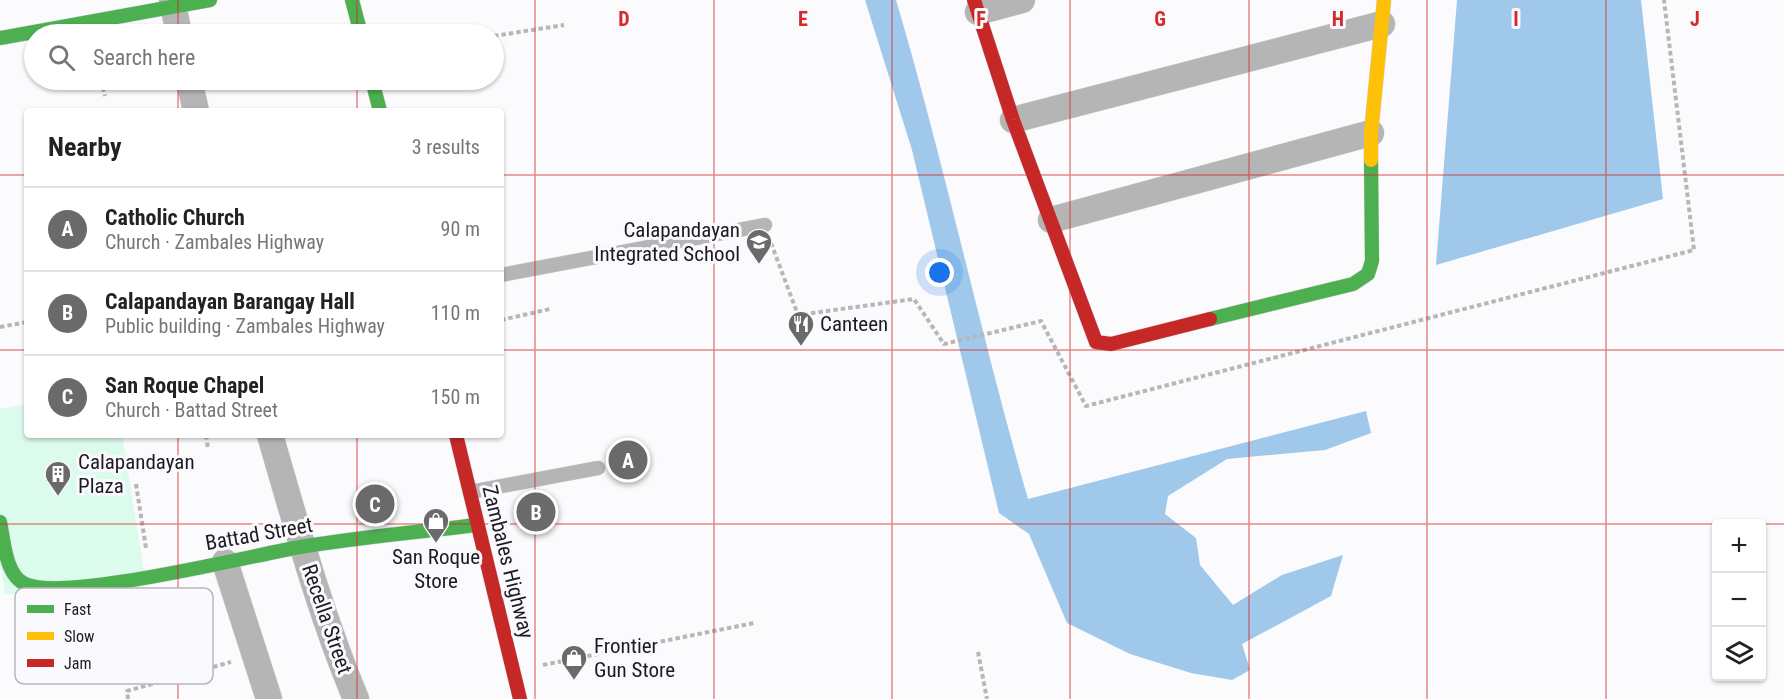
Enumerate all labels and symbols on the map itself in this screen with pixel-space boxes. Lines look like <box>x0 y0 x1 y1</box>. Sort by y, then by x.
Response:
text: D <box>618 7 630 31</box>
text: E <box>798 7 808 31</box>
text: F <box>976 7 986 31</box>
text: G <box>1154 7 1166 31</box>
text: H <box>1332 7 1344 31</box>
text: I <box>1513 7 1519 31</box>
text: J <box>1690 7 1700 31</box>
place label: Calapandayan Integrated School <box>594 218 740 266</box>
school or university icon: Calapandayan Integrated School <box>744 227 774 265</box>
your location <box>925 258 954 287</box>
restaurant icon: Canteen <box>786 309 816 347</box>
place label: Canteen <box>820 312 888 336</box>
pin: A <box>608 438 648 482</box>
place label: Calapandayan Plaza <box>78 450 195 498</box>
building icon: Calapandayan Plaza <box>43 459 73 497</box>
pin: C <box>356 482 394 526</box>
street label: Zambales Highway <box>477 483 539 641</box>
pin: B <box>516 490 556 534</box>
shop icon: San Roque Store <box>421 506 451 544</box>
street label: Battad Street <box>204 513 314 555</box>
place label: San Roque Store <box>392 545 480 593</box>
street label: Recella Street <box>297 561 357 677</box>
legend <box>15 588 213 684</box>
text: Fast <box>64 600 91 619</box>
text: Slow <box>64 627 94 646</box>
place label: Frontier Gun Store <box>594 634 675 682</box>
shop icon: Frontier Gun Store <box>559 643 589 681</box>
text: Jam <box>64 654 91 673</box>

